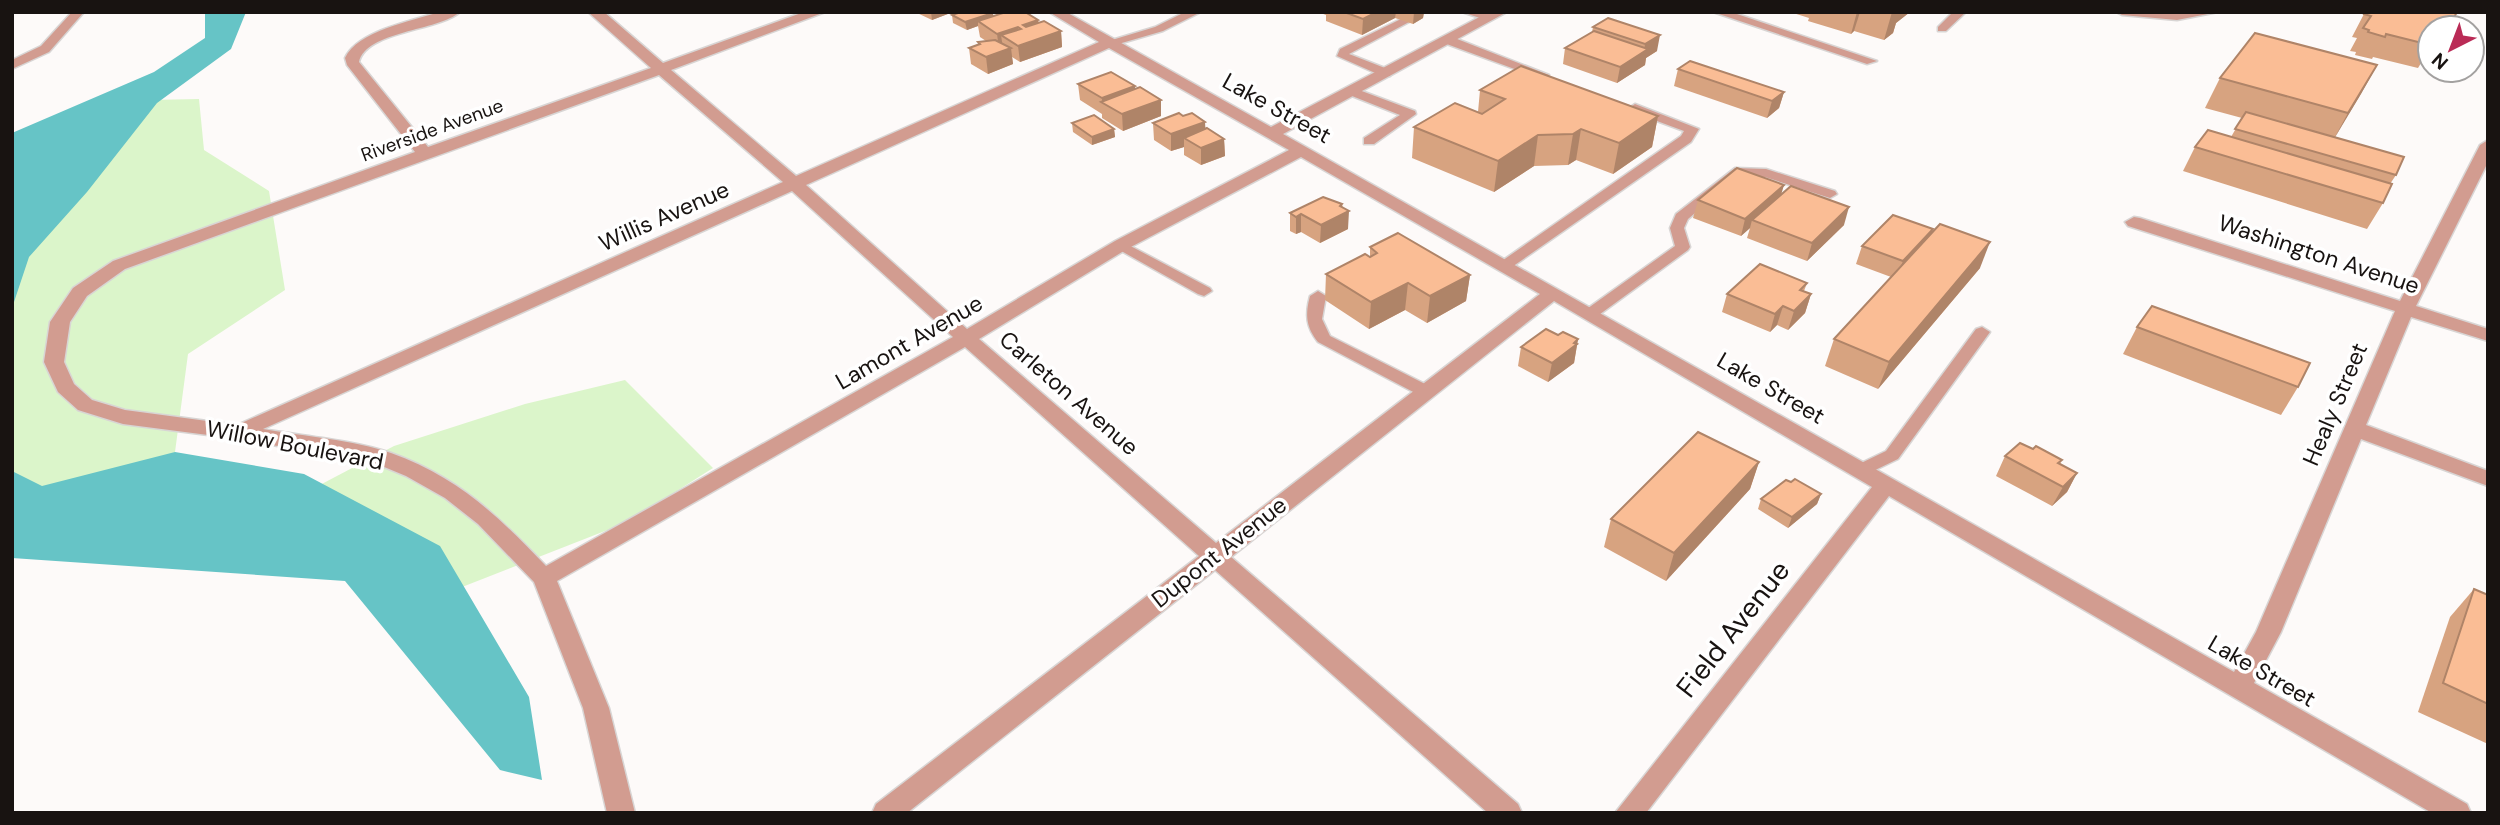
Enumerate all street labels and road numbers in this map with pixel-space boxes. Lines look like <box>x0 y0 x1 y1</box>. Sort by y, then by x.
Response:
street label: Lake Street <box>1217 66 1337 150</box>
street label: Riverside Avenue <box>357 93 507 167</box>
street label: Willis Avenue <box>594 174 734 258</box>
street label: Washington Avenue <box>2215 207 2423 301</box>
street label: Lamont Avenue <box>830 288 988 396</box>
street label: Carleton Avenue <box>993 324 1145 462</box>
street label: Healy Street <box>2296 338 2374 470</box>
street label: Lake Street <box>1712 345 1830 431</box>
street label: Willow Boulevard <box>204 413 386 477</box>
street label: Dupont Avenue <box>1145 490 1293 614</box>
street label: Field Avenue <box>1668 553 1798 705</box>
street label: Lake Street <box>2203 628 2321 714</box>

